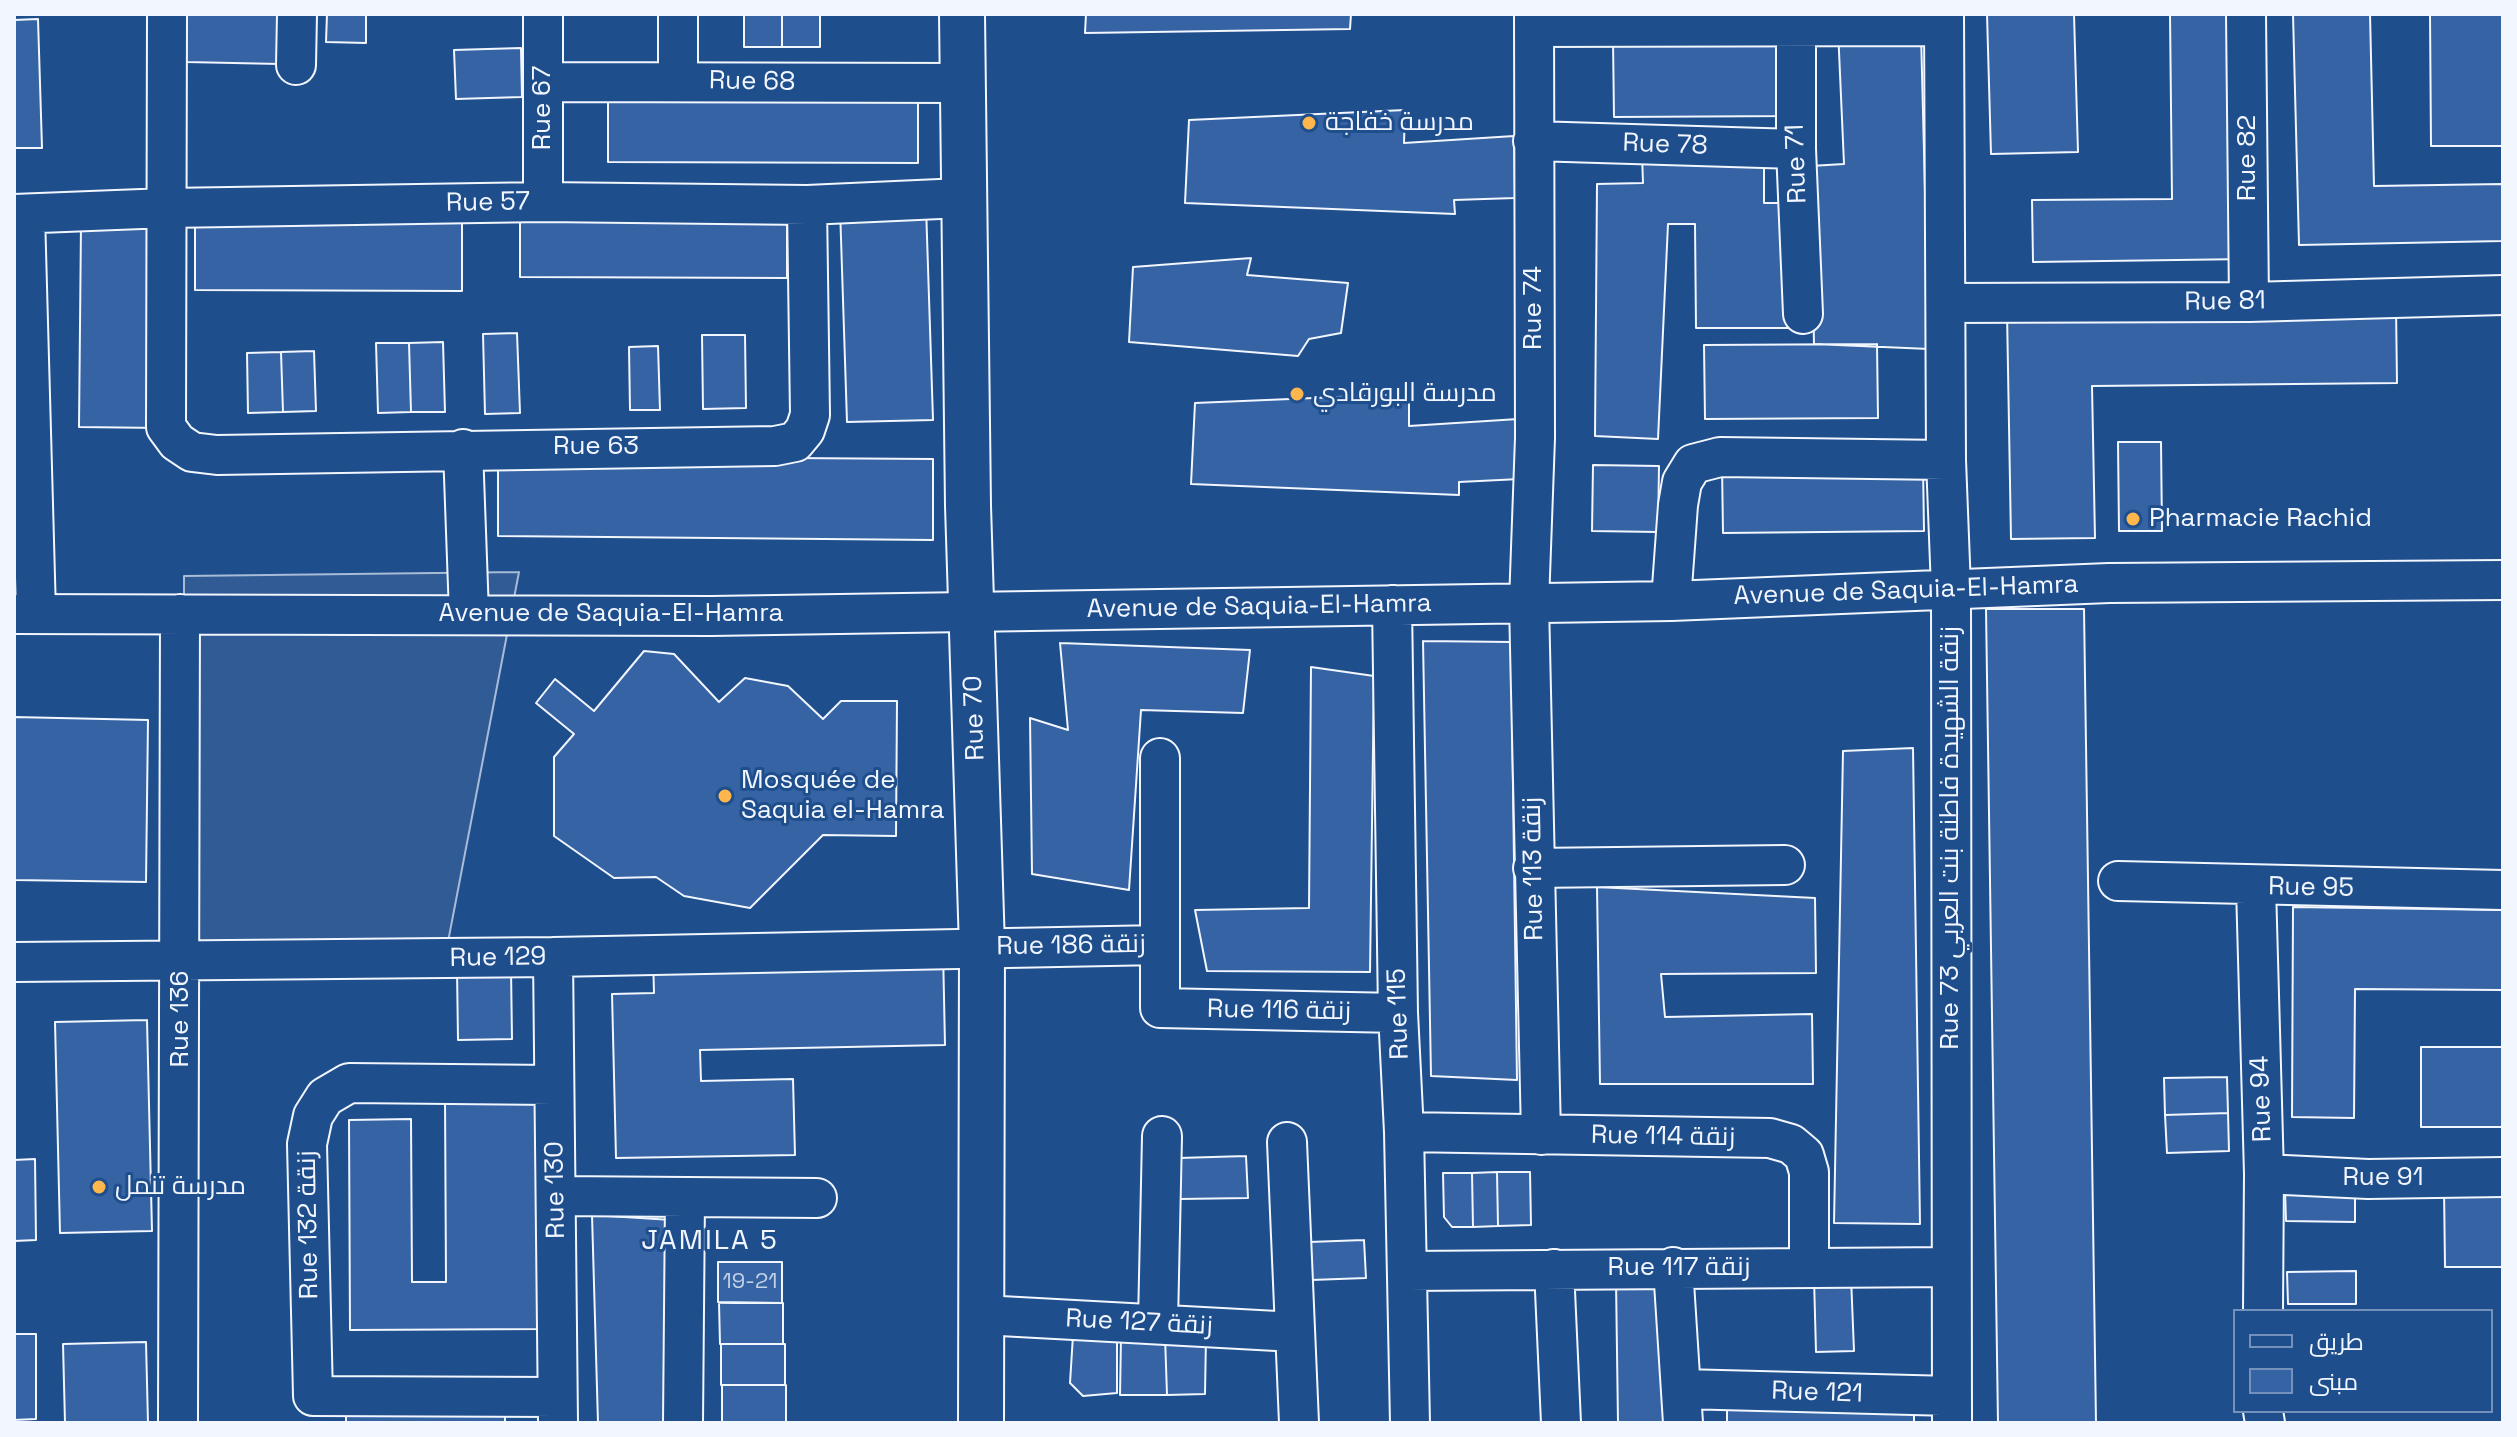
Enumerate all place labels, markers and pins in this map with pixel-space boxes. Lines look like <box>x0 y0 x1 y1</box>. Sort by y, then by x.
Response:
place label: مدرسة خفاجة <box>1325 107 1474 139</box>
marker: مدرسة خفاجة <box>1300 114 1318 132</box>
place label: مدرسة البورقادي <box>1313 378 1497 410</box>
marker: مدرسة البورقادي <box>1288 385 1306 403</box>
place label: Pharmacie Rachid <box>2149 503 2372 535</box>
marker: Pharmacie Rachid <box>2124 510 2142 528</box>
place label: Mosquée de Saquia el-Hamra <box>741 765 944 826</box>
marker: Mosquée de Saquia el-Hamra <box>716 787 734 805</box>
place label: مدرسة تنمل <box>115 1171 246 1203</box>
marker: مدرسة تنمل <box>90 1178 108 1196</box>

